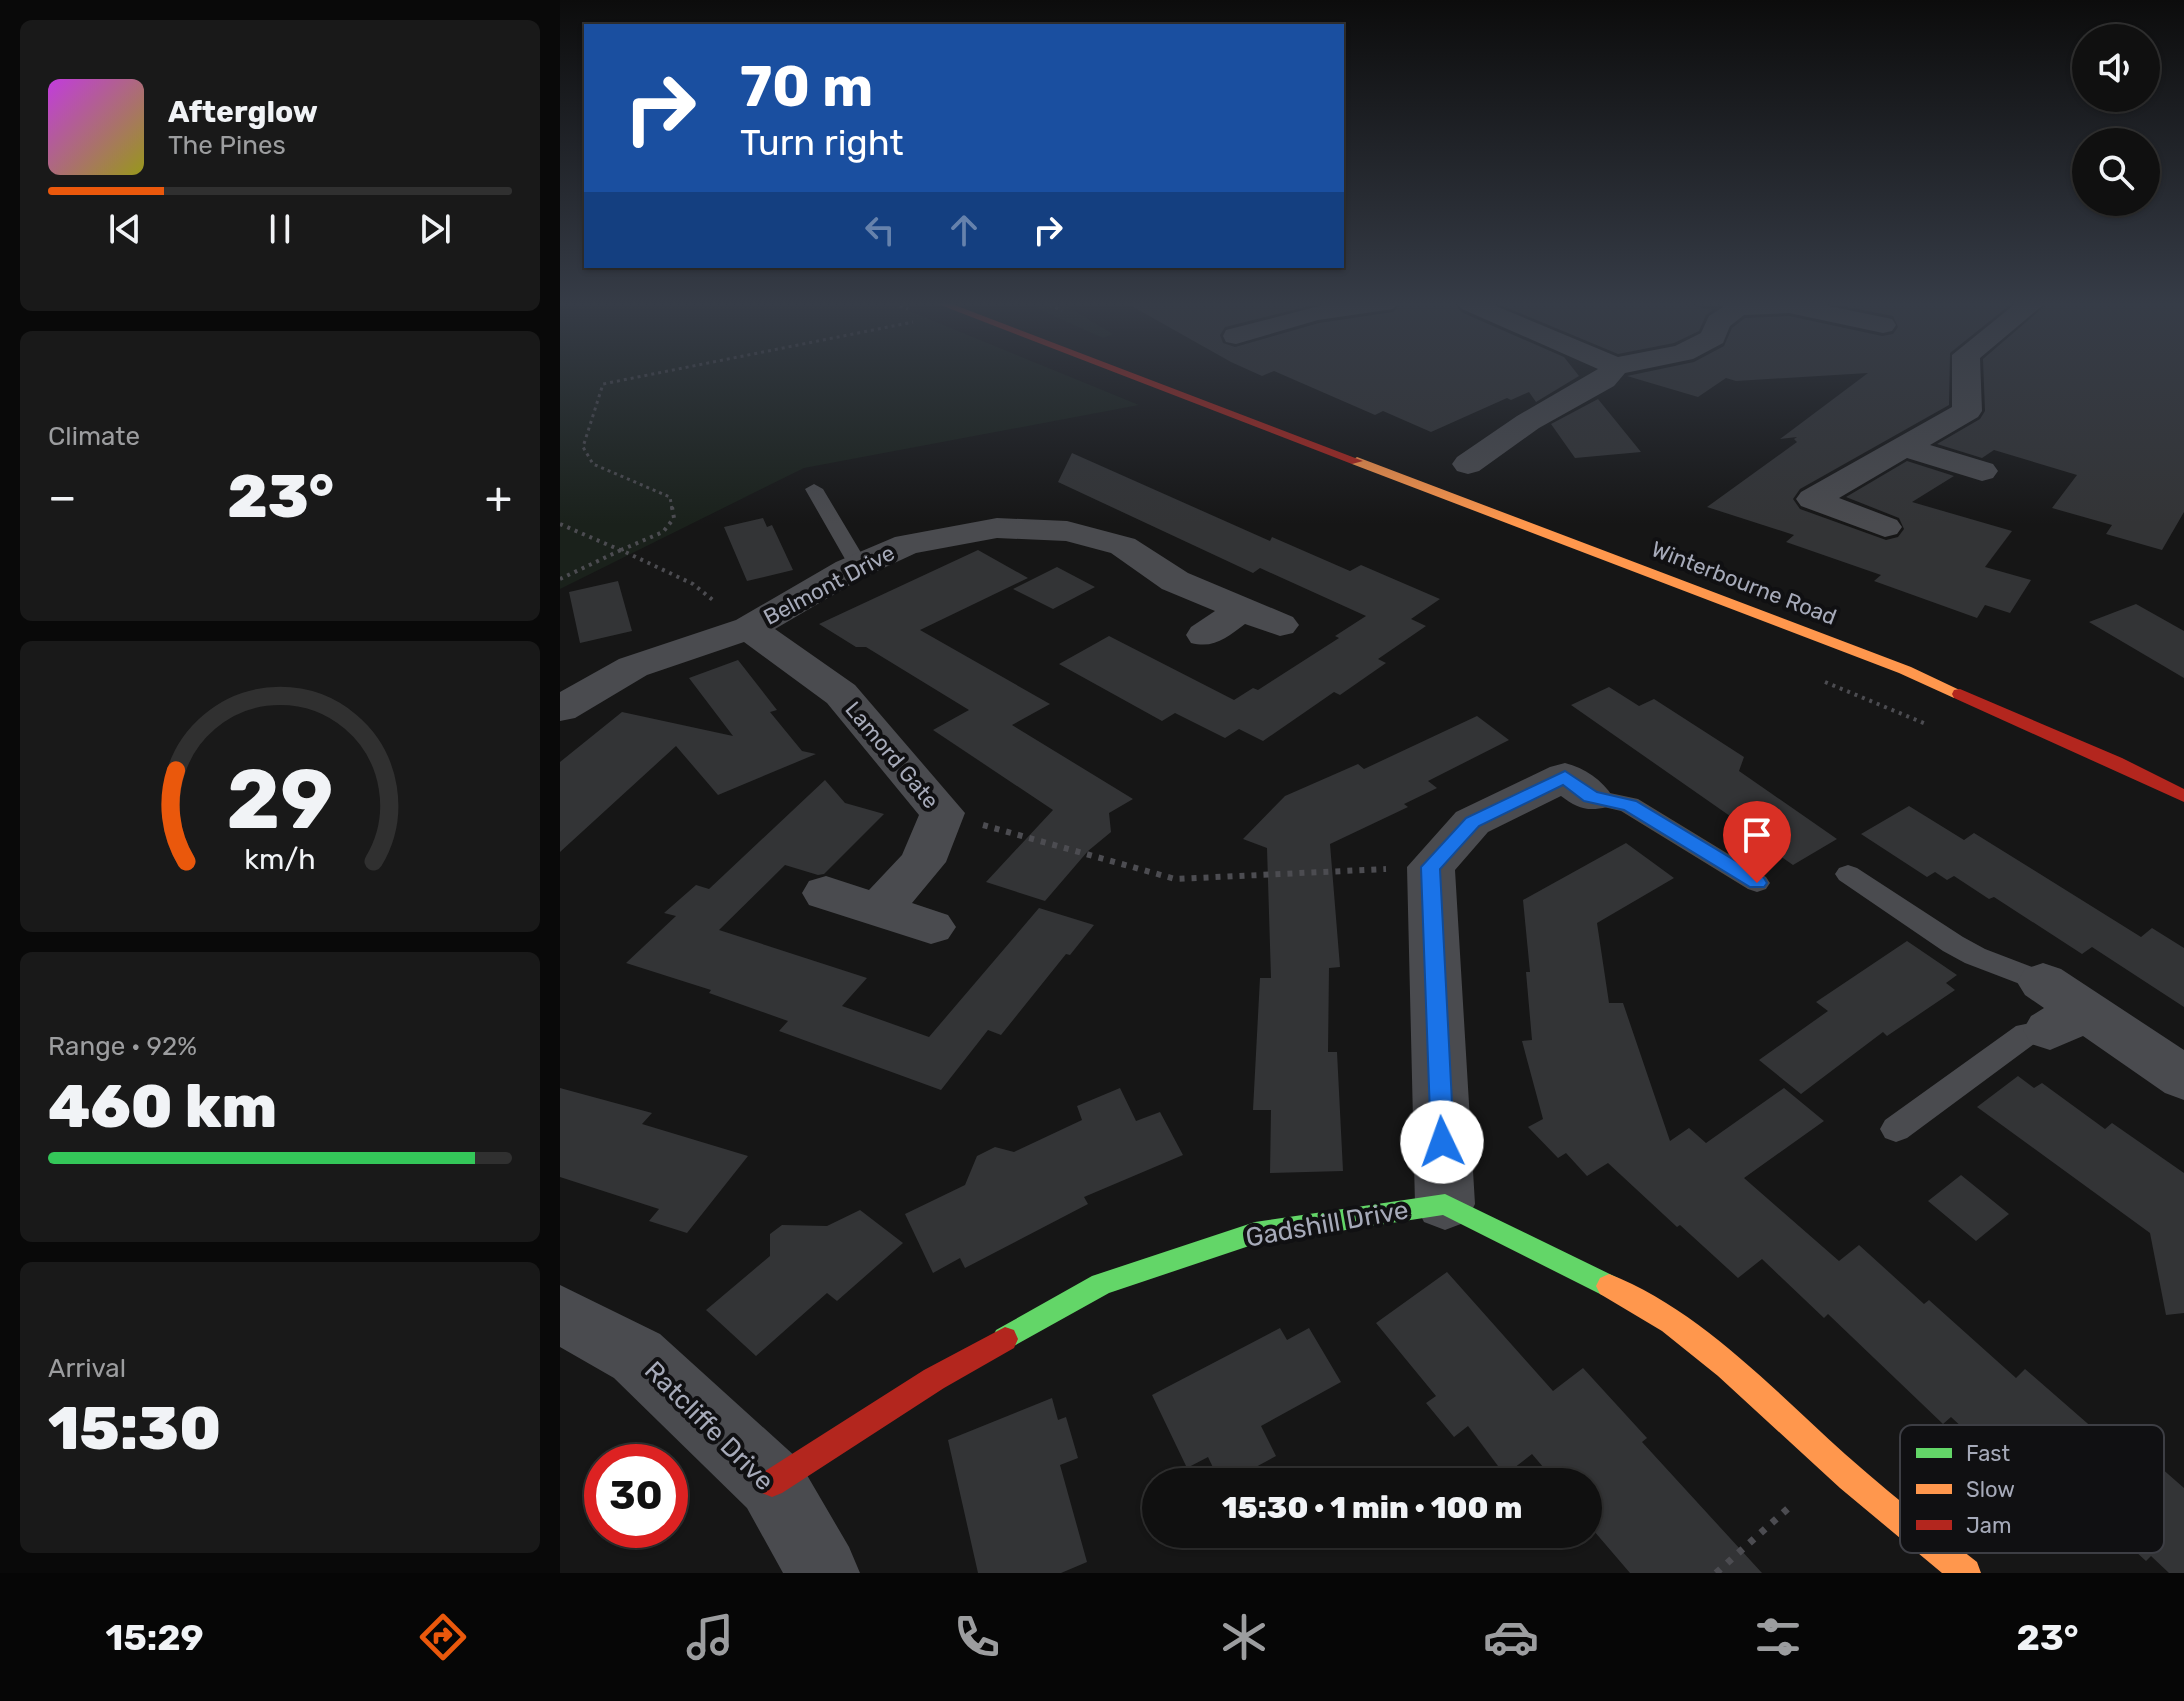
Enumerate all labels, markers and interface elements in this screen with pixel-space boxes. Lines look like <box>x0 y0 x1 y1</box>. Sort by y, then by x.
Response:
map controls <box>2072 24 2160 216</box>
button: sound <box>2072 24 2160 112</box>
text: 70 m <box>740 54 873 120</box>
icon: right <box>608 56 712 160</box>
text: Afterglow <box>168 94 318 130</box>
text: Turn right <box>740 121 904 164</box>
button: search <box>2072 128 2160 216</box>
text: The Pines <box>168 130 286 161</box>
icon: previous <box>103 207 147 251</box>
icon: pause <box>258 207 302 251</box>
icon: next <box>413 207 457 251</box>
icon: left <box>858 208 902 252</box>
icon: ahead <box>942 208 986 252</box>
icon: right <box>1026 208 1070 252</box>
text: Climate <box>48 421 140 452</box>
text: 23° <box>227 461 334 532</box>
text: − <box>48 471 77 523</box>
text: + <box>485 471 512 523</box>
street label: Winterbourne Road <box>1648 535 1840 631</box>
street label: Belmont Drive <box>759 539 899 631</box>
street label: Lamord Gate <box>839 696 945 814</box>
text: 29 <box>226 750 334 849</box>
pin <box>1723 801 1791 883</box>
icon: arrive <box>1735 813 1779 857</box>
text: km/h <box>244 843 316 877</box>
text: Range · 92% <box>48 1031 197 1062</box>
text: 460 km <box>48 1071 277 1142</box>
position arrow <box>1400 1100 1484 1184</box>
street label: Gadshill Drive <box>1243 1194 1411 1254</box>
text: Arrival <box>48 1353 126 1384</box>
street label: Ratcliffe Drive <box>638 1355 780 1497</box>
text: 15:30 <box>48 1393 221 1464</box>
legend <box>1900 1425 2164 1553</box>
text: Fast <box>1966 1440 2011 1467</box>
speed limit sign: 30 <box>584 1444 688 1548</box>
text: Slow <box>1966 1476 2015 1503</box>
text: 15:30 · 1 min · 100 m <box>1222 1490 1522 1526</box>
text: Jam <box>1966 1512 2012 1539</box>
icon: directions <box>415 1609 471 1665</box>
icon: music <box>682 1609 738 1665</box>
icon: phone <box>949 1609 1005 1665</box>
icon: climate <box>1216 1609 1272 1665</box>
icon: car <box>1483 1609 1539 1665</box>
icon: filters <box>1750 1609 1806 1665</box>
text: 15:29 <box>105 1616 204 1659</box>
text: 23° <box>2017 1616 2078 1659</box>

